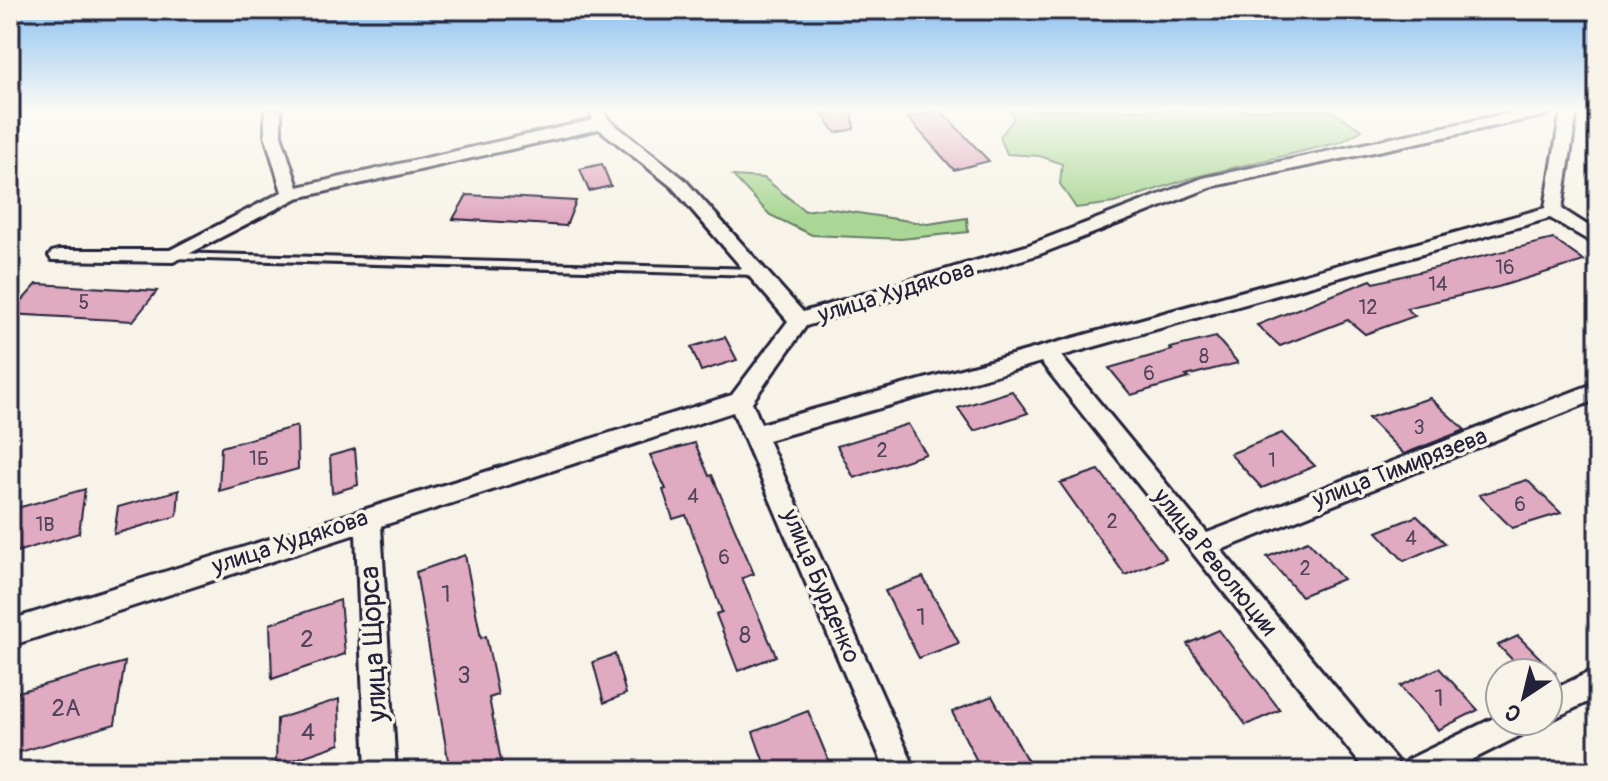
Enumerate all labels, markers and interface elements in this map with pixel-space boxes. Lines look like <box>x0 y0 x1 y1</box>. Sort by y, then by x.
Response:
street label: улица Худякова <box>813 254 978 330</box>
house number: 16 <box>1495 255 1515 280</box>
house number: 14 <box>1428 272 1448 297</box>
house number: 5 <box>79 290 89 315</box>
house number: 12 <box>1359 295 1378 320</box>
house number: 8 <box>1199 344 1209 369</box>
house number: 6 <box>1143 361 1155 386</box>
house number: 3 <box>1413 415 1425 440</box>
street label: улица Тимирязева <box>1308 421 1491 515</box>
house number: 2 <box>876 438 888 463</box>
house number: 1Б <box>249 446 269 471</box>
house number: 1 <box>1268 448 1276 473</box>
street label: улица Революции <box>1146 482 1283 642</box>
house number: 4 <box>687 484 699 509</box>
house number: 6 <box>1514 492 1526 517</box>
street label: улица Худякова <box>208 503 372 581</box>
street label: улица Бурденко <box>775 504 867 667</box>
house number: 2 <box>1106 509 1118 534</box>
house number: 1В <box>35 512 55 537</box>
house number: 4 <box>1405 526 1417 551</box>
house number: 6 <box>718 545 730 570</box>
house number: 2 <box>1299 556 1311 581</box>
street label: улица Щорса <box>352 565 396 724</box>
house number: 1 <box>441 580 451 609</box>
house number: 1 <box>916 603 926 632</box>
house number: 8 <box>739 621 751 650</box>
house number: 2 <box>300 625 314 654</box>
north arrow <box>1484 657 1564 737</box>
house number: 3 <box>457 661 471 690</box>
house number: 1 <box>1434 684 1444 713</box>
house number: 2А <box>52 694 81 723</box>
text: С <box>1499 697 1527 728</box>
house number: 4 <box>301 718 315 747</box>

